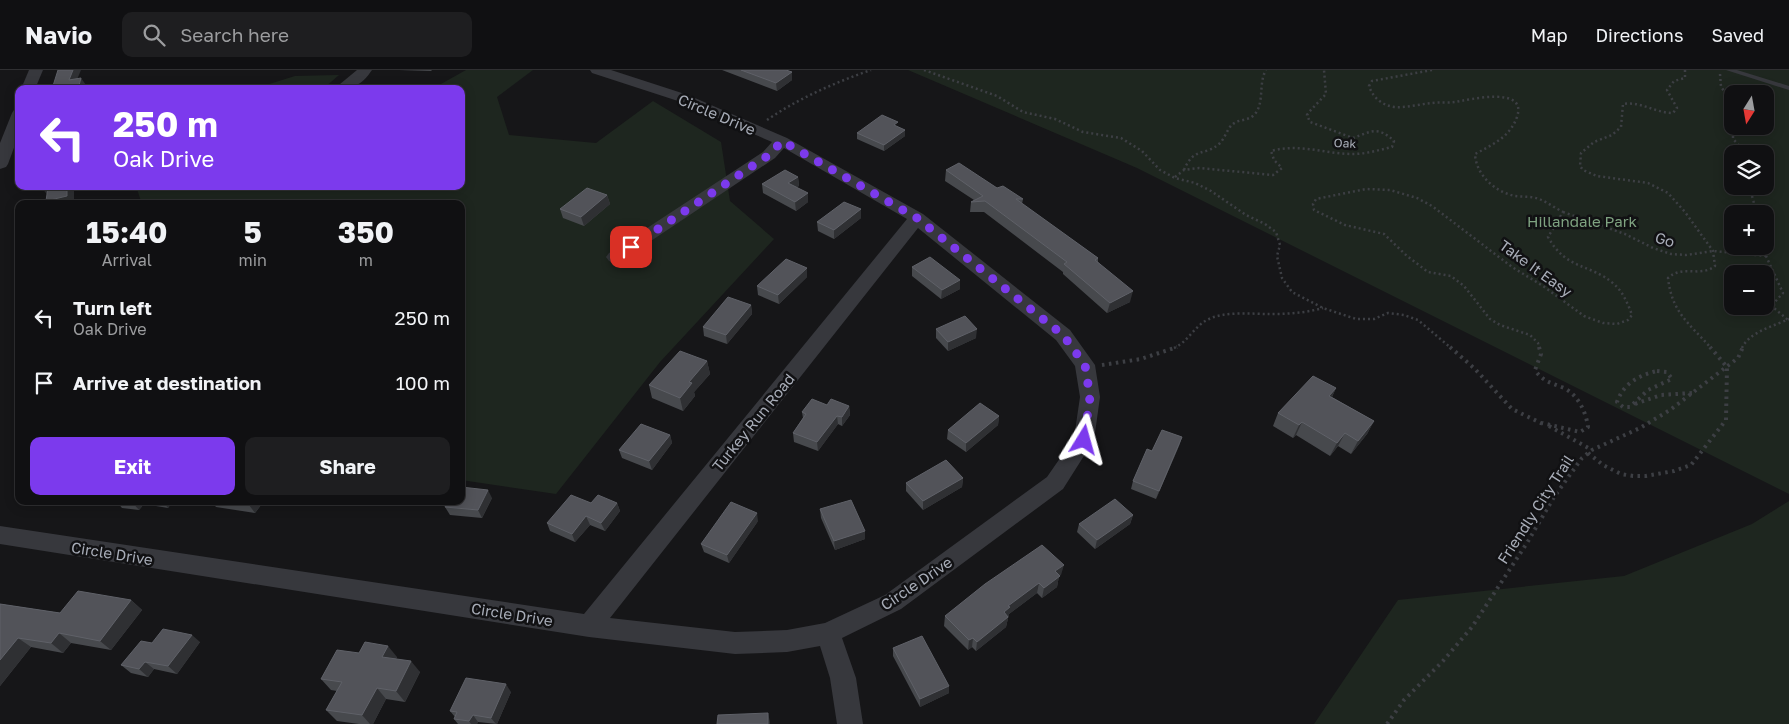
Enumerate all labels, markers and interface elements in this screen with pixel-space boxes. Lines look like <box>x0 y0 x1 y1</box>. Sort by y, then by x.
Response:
search box <box>122 12 472 57</box>
text: Navio <box>25 20 92 49</box>
icon: search <box>140 21 168 49</box>
text: Search here <box>180 23 289 46</box>
text: Map <box>1531 24 1567 46</box>
text: Directions <box>1595 24 1683 46</box>
text: Saved <box>1711 24 1764 46</box>
north arrow <box>1724 85 1774 135</box>
map controls <box>1724 85 1774 315</box>
street label: Circle Drive <box>676 90 759 138</box>
text: 250 m <box>113 103 218 145</box>
icon: left <box>30 105 95 170</box>
street label: Oak <box>1333 135 1357 151</box>
text: Oak Drive <box>113 145 214 172</box>
button: layers <box>1724 145 1774 195</box>
button: + <box>1724 205 1774 255</box>
park label: Hillandale Park <box>1527 212 1638 230</box>
text: 15:40 <box>86 214 168 250</box>
text: 5 <box>244 214 262 250</box>
text: 350 <box>338 214 394 250</box>
pin <box>610 226 652 268</box>
street label: Go <box>1653 228 1677 250</box>
icon: arrive <box>617 233 645 261</box>
street label: Take It Easy <box>1496 236 1576 301</box>
text: Arrival <box>102 250 152 270</box>
text: min <box>239 250 267 270</box>
text: m <box>359 250 373 270</box>
button: − <box>1724 265 1774 315</box>
text: Turn left <box>73 296 152 319</box>
icon: left <box>30 304 58 332</box>
text: 250 m <box>395 306 450 329</box>
text: Oak Drive <box>73 319 147 339</box>
icon: arrive <box>30 369 58 397</box>
street label: Turkey Run Road <box>708 370 798 474</box>
text: Arrive at destination <box>73 371 261 394</box>
text: 100 m <box>396 371 450 394</box>
position arrow <box>1057 413 1109 465</box>
button: Exit <box>30 437 235 495</box>
button: Share <box>245 437 450 495</box>
street label: Friendly City Trail <box>1493 451 1577 567</box>
street label: Circle Drive <box>70 538 154 568</box>
street label: Circle Drive <box>877 552 955 613</box>
street label: Circle Drive <box>470 599 554 629</box>

